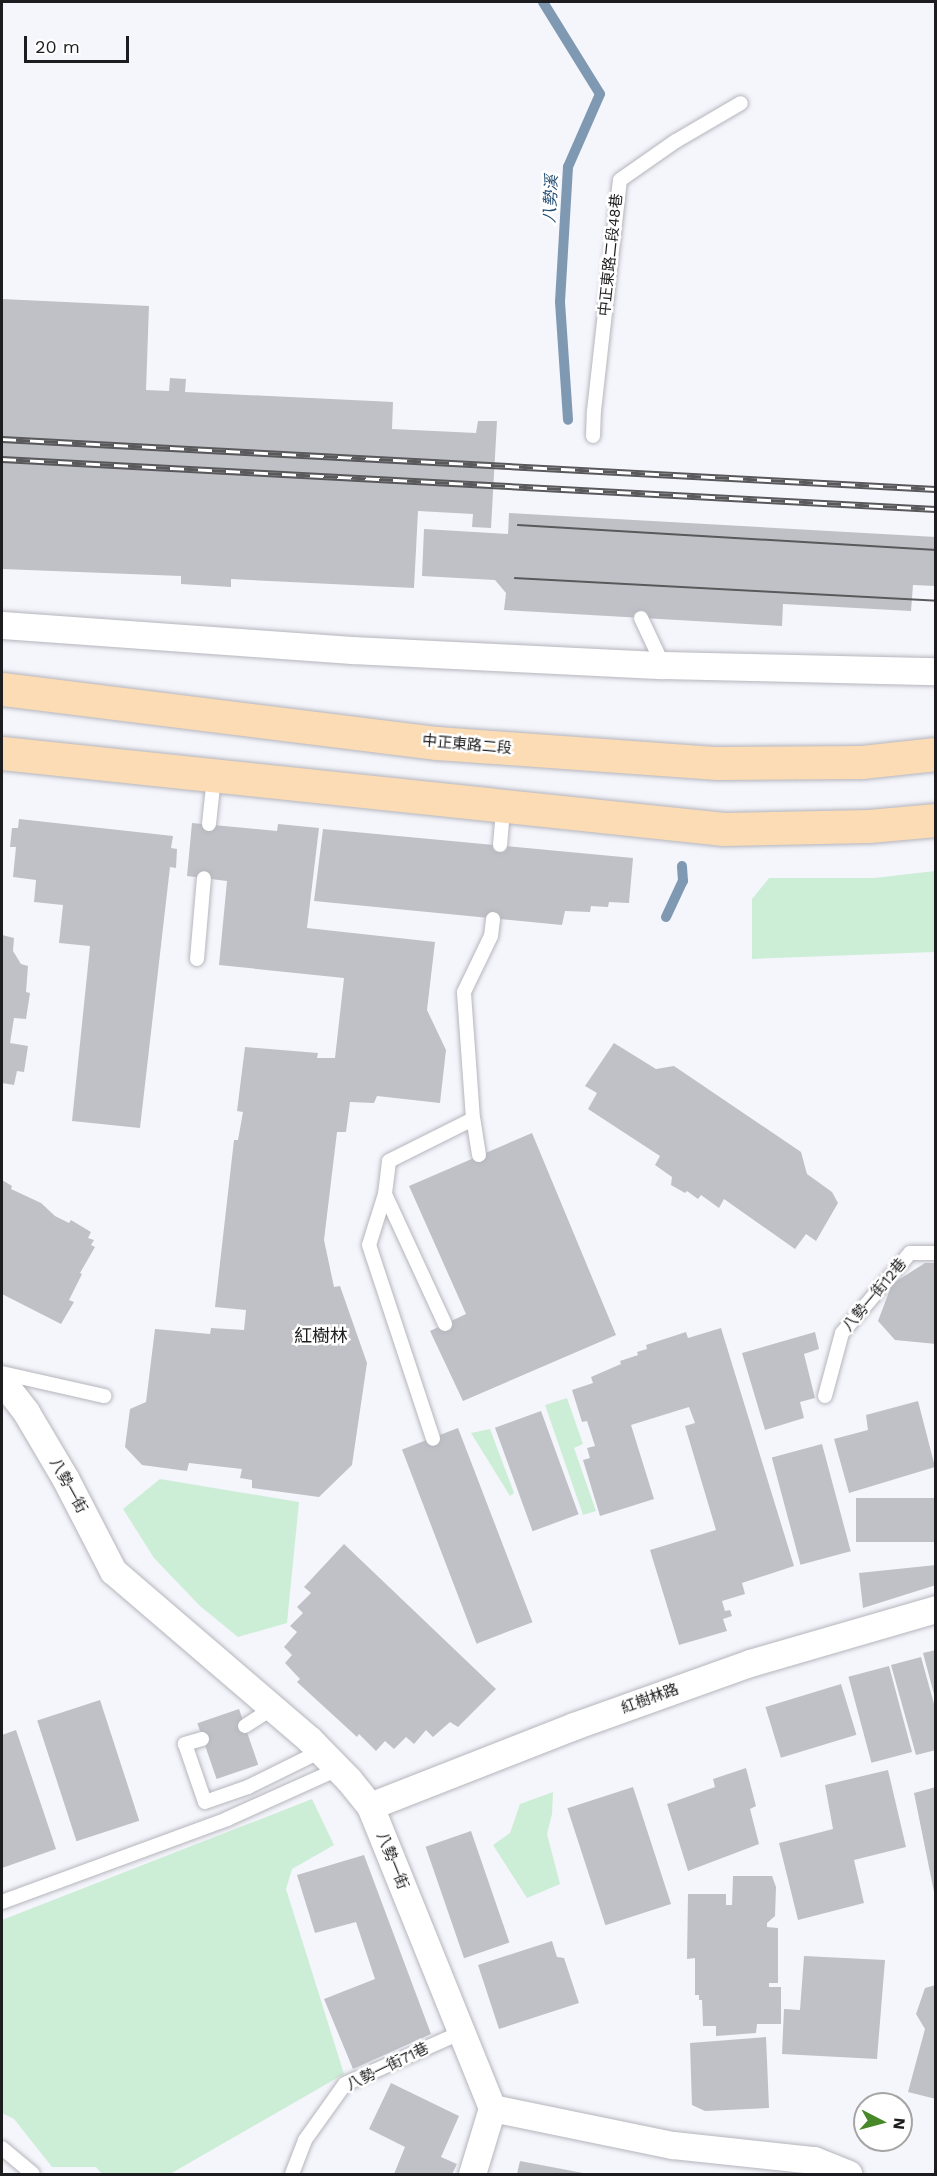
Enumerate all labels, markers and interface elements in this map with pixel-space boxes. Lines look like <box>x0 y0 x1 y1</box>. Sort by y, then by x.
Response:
scale bar <box>27 24 132 62</box>
text: 20 m <box>35 36 80 57</box>
water label: 八勢溪 <box>540 175 562 223</box>
street label: 中正東路二段48巷 <box>596 193 626 317</box>
street label: 中正東路二段 <box>421 732 513 758</box>
street label: 八勢一街12巷 <box>839 1255 911 1335</box>
district label: 紅樹林 <box>294 1325 348 1347</box>
street label: 八勢一街 <box>46 1455 90 1517</box>
street label: 紅樹林路 <box>619 1680 681 1718</box>
street label: 八勢一街 <box>372 1830 412 1892</box>
street label: 八勢一街71巷 <box>344 2039 432 2095</box>
north arrow <box>853 2092 913 2152</box>
text: N <box>889 2117 909 2131</box>

